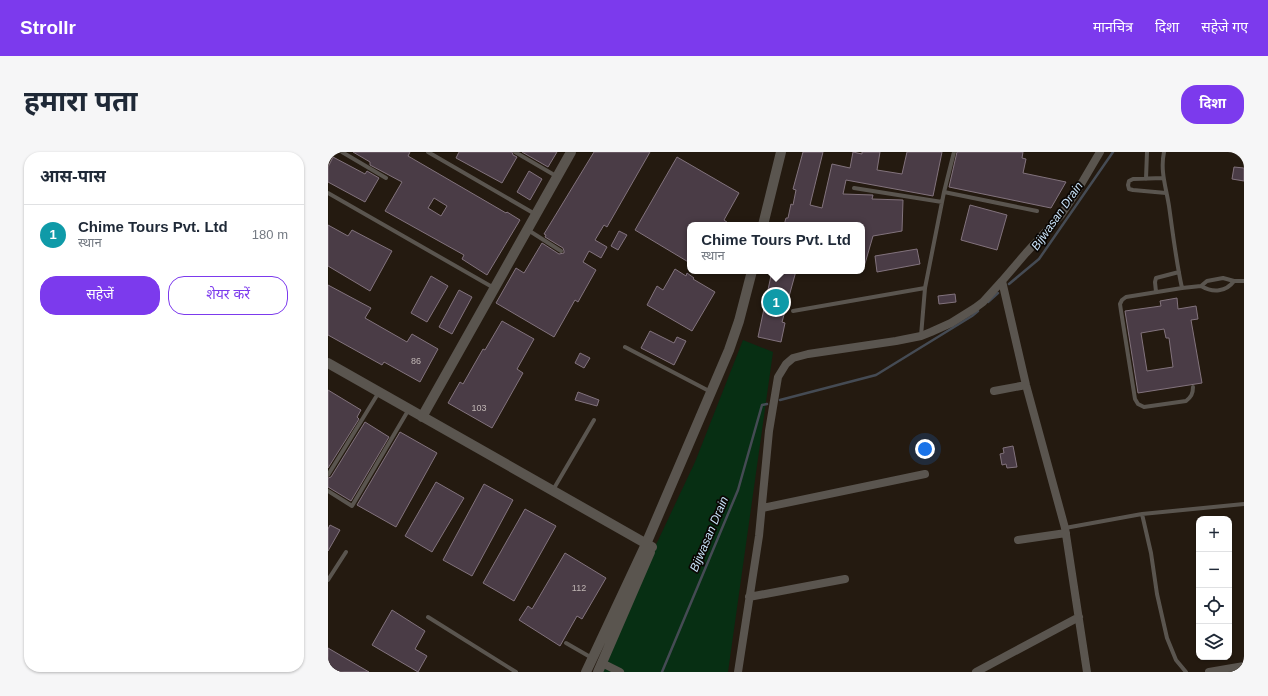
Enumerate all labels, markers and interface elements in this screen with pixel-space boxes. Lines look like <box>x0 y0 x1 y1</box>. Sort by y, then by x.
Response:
text: Strollr <box>20 17 76 38</box>
text: मानचित्र <box>1093 19 1133 35</box>
text: दिशा <box>1155 19 1179 35</box>
text: सहेजे गए <box>1201 19 1248 35</box>
button: दिशा <box>1181 85 1244 124</box>
text: हमारा पता <box>24 86 138 117</box>
text: आस-पास <box>40 167 106 186</box>
water label: Bijwasan Drain <box>1028 179 1086 253</box>
text: Chime Tours Pvt. Ltd <box>78 218 228 235</box>
popup <box>687 222 865 274</box>
text: 1 <box>49 227 57 242</box>
text: 180 m <box>252 227 288 242</box>
text: Chime Tours Pvt. Ltd <box>701 231 851 248</box>
text: स्थान <box>78 235 102 250</box>
text: स्थान <box>701 248 725 263</box>
button: सहेजें <box>40 276 160 315</box>
button: शेयर करें <box>168 276 288 315</box>
pin: 1 <box>763 287 789 317</box>
house number: 86 <box>411 356 421 366</box>
house number: 103 <box>471 403 487 413</box>
your location <box>915 439 935 459</box>
water label: Bijwasan Drain <box>687 494 731 574</box>
map controls <box>1196 516 1232 660</box>
button: + <box>1196 516 1232 552</box>
button: − <box>1196 552 1232 588</box>
house number: 112 <box>572 583 586 593</box>
button: locate <box>1196 588 1232 624</box>
button: layers <box>1196 624 1232 660</box>

